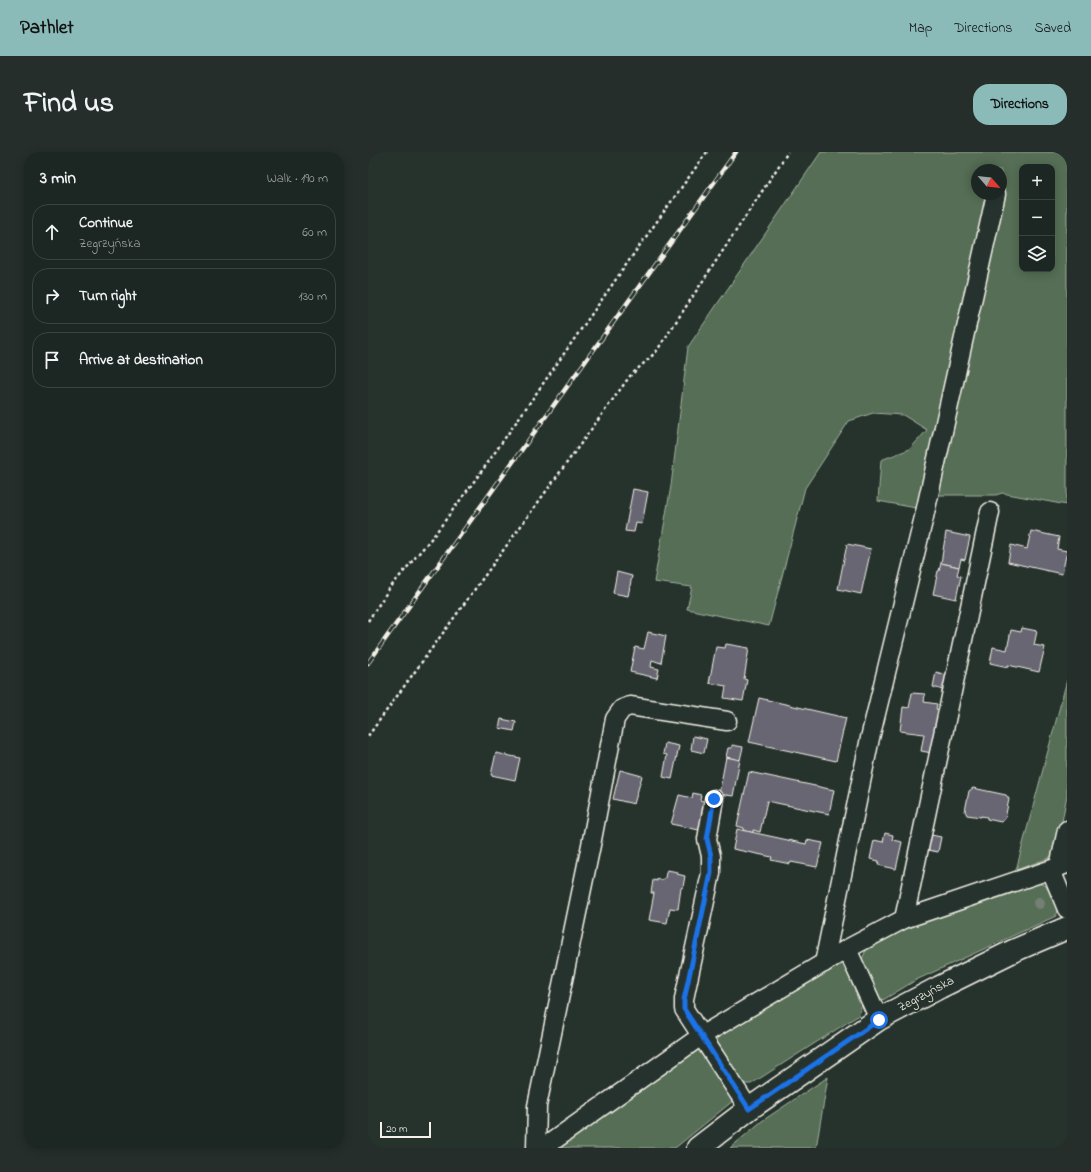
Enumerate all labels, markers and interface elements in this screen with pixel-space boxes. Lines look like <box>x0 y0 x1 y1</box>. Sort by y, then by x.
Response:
text: Pathlet <box>20 15 74 42</box>
text: Map <box>909 18 932 39</box>
text: Directions <box>954 18 1012 39</box>
text: Saved <box>1034 18 1071 39</box>
text: Find us <box>24 84 114 125</box>
button: Directions <box>973 84 1067 125</box>
north arrow <box>971 164 1007 200</box>
map controls <box>1019 164 1055 272</box>
button: + <box>1019 164 1055 200</box>
text: 3 min <box>40 166 76 191</box>
text: Walk · 190 m <box>267 169 328 188</box>
button: − <box>1019 200 1055 236</box>
text: Continue <box>79 212 133 234</box>
icon: ahead <box>41 221 63 243</box>
text: 60 m <box>302 223 327 242</box>
text: Zegrzyńska <box>79 234 141 253</box>
button: layers <box>1019 236 1055 272</box>
icon: right <box>41 285 63 307</box>
text: Turn right <box>79 285 137 307</box>
text: 130 m <box>299 287 327 306</box>
icon: arrive <box>41 349 63 371</box>
text: Arrive at destination <box>79 349 203 371</box>
route end <box>705 790 723 808</box>
street label: Zegrzyńska <box>894 971 958 1018</box>
route start <box>870 1011 888 1029</box>
scale bar <box>380 1120 431 1139</box>
text: 20 m <box>386 1121 408 1137</box>

